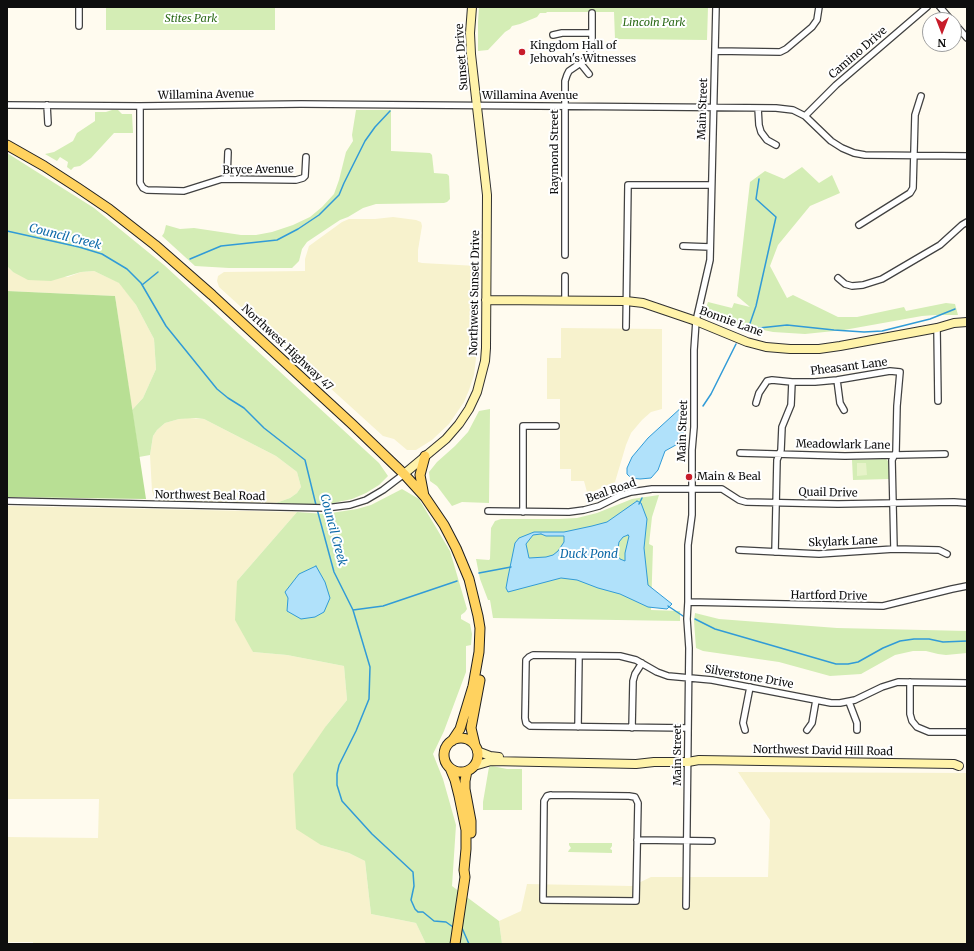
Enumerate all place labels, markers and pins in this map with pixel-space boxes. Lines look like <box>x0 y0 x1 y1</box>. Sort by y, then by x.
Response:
place label: Kingdom Hall of Jehovah's Witnesses <box>530 39 636 65</box>
marker: Kingdom Hall of Jehovah's Witnesses <box>517 47 527 57</box>
place label: Main & Beal <box>697 470 761 484</box>
marker: Main & Beal <box>684 472 694 482</box>

